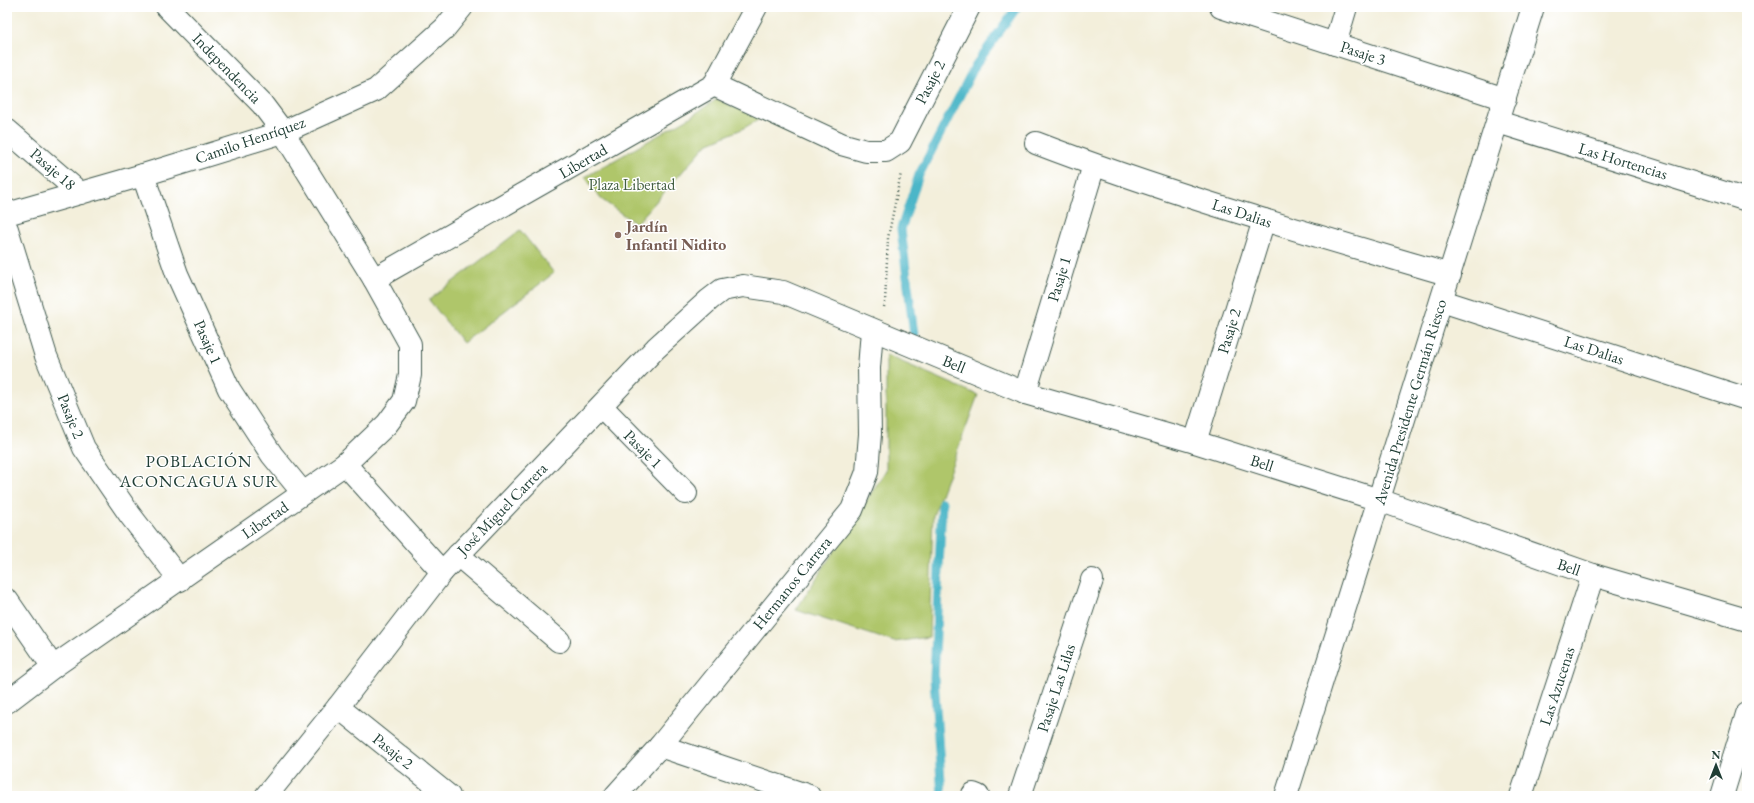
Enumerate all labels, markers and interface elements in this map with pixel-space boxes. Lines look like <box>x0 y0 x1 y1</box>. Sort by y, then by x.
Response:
street label: Independencia <box>188 28 267 108</box>
street label: Pasaje 3 <box>1338 36 1389 70</box>
street label: Pasaje 2 <box>910 56 950 108</box>
street label: Camilo Henríquez <box>192 111 308 169</box>
street label: Libertad <box>555 138 612 183</box>
street label: Las Hortencias <box>1576 138 1670 184</box>
street label: Pasaje 18 <box>26 143 81 195</box>
park label: Plaza Libertad <box>589 174 676 195</box>
street label: Las Dalias <box>1209 193 1275 233</box>
place label: Jardín Infantil Nidito <box>624 216 726 255</box>
marker: Jardín Infantil Nidito <box>613 230 623 240</box>
street label: Pasaje 1 <box>1042 254 1076 304</box>
street label: Avenida Presidente Germán Riesco <box>1368 296 1451 508</box>
street label: Pasaje 2 <box>1212 305 1246 356</box>
street label: Pasaje 1 <box>189 316 227 368</box>
street label: Las Dalias <box>1561 330 1627 370</box>
street label: Bell <box>939 350 969 378</box>
street label: Pasaje 2 <box>53 390 90 442</box>
street label: Pasaje 1 <box>619 425 667 473</box>
street label: Bell <box>1248 449 1276 477</box>
district label: POBLACIÓN ACONCAGUA SUR <box>119 450 278 492</box>
street label: José Miguel Carrera <box>451 458 552 561</box>
street label: Libertad <box>237 496 293 544</box>
street label: Hermanos Carrera <box>748 531 837 634</box>
street label: Bell <box>1555 553 1584 581</box>
street label: Pasaje Las Lilas <box>1032 641 1080 735</box>
street label: Las Azucenas <box>1534 644 1580 728</box>
street label: Pasaje 2 <box>368 728 418 774</box>
north arrow <box>1696 745 1736 785</box>
text: N <box>1712 748 1721 762</box>

